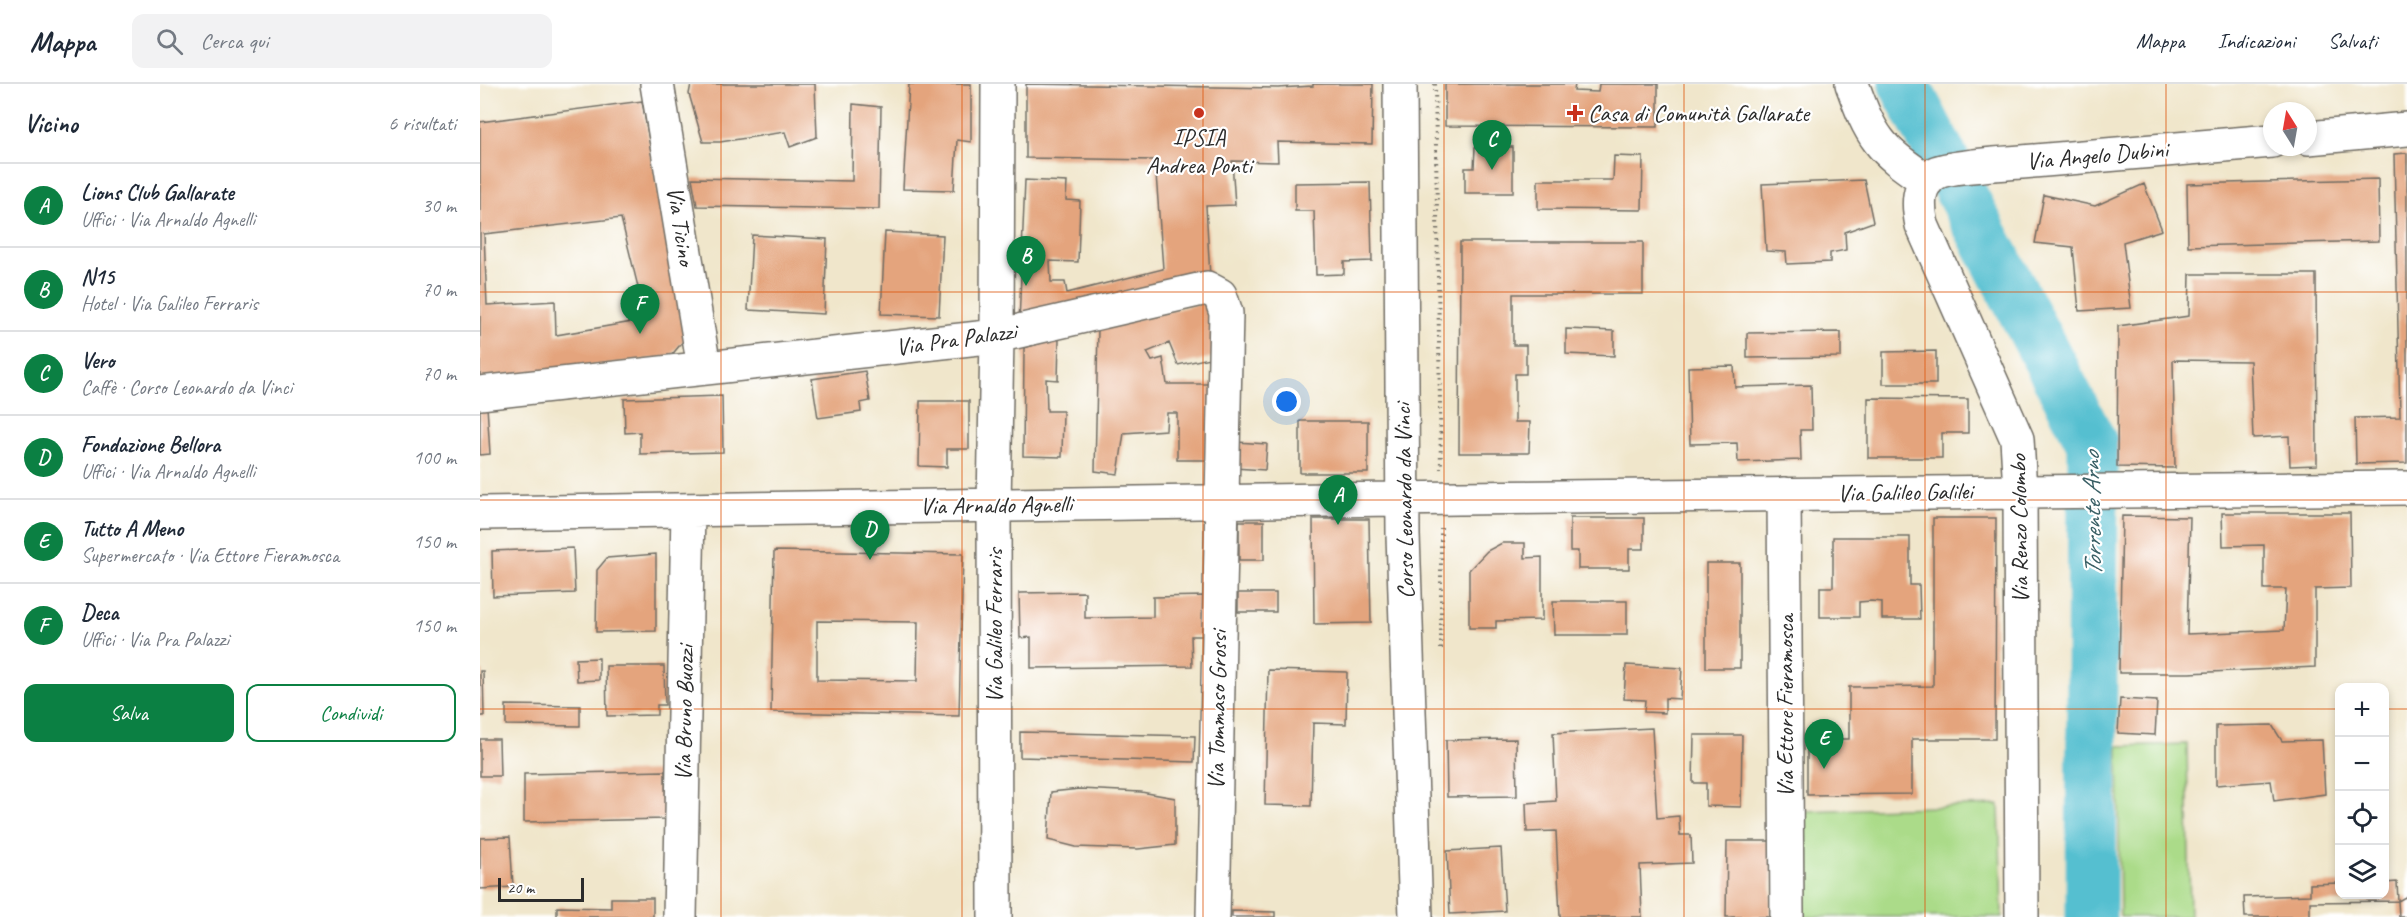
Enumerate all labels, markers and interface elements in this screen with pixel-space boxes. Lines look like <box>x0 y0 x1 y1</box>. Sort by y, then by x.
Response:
search box <box>132 14 552 68</box>
text: Mappa <box>30 24 96 59</box>
icon: search <box>153 25 186 58</box>
text: Cerca qui <box>201 27 268 55</box>
text: Mappa <box>2136 28 2185 54</box>
text: Indicazioni <box>2218 28 2295 54</box>
text: Salvati <box>2328 28 2377 54</box>
place label: Casa di Comunità Gallarate <box>1588 98 1811 128</box>
north arrow <box>2263 102 2317 156</box>
marker: Casa di Comunità Gallarate <box>1566 104 1584 122</box>
marker: IPSIA Andrea Ponti <box>1192 106 1206 120</box>
text: Vicino <box>24 107 78 140</box>
text: 6 risultati <box>388 111 456 136</box>
pin: C <box>1472 120 1512 170</box>
place label: IPSIA Andrea Ponti <box>1146 122 1255 180</box>
street label: Via Angelo Dubini <box>2025 134 2171 176</box>
text: Lions Club Gallarate <box>81 179 234 207</box>
street label: Via Ticino <box>660 184 702 270</box>
text: A <box>38 193 49 218</box>
text: 30 m <box>422 193 456 218</box>
text: Uffici · Via Arnaldo Agnelli <box>81 207 255 232</box>
pin: B <box>1006 236 1046 286</box>
text: N15 <box>81 263 114 291</box>
text: B <box>38 277 49 302</box>
text: 70 m <box>422 277 456 302</box>
pin: F <box>620 284 660 334</box>
text: Hotel · Via Galileo Ferraris <box>81 291 258 316</box>
street label: Via Pra Palazzi <box>894 315 1022 362</box>
text: Vero <box>81 347 114 375</box>
text: C <box>39 361 48 386</box>
text: 70 m <box>422 361 456 386</box>
text: Caffè · Corso Leonardo da Vinci <box>81 375 292 400</box>
your location <box>1272 387 1301 416</box>
street label: Corso Leonardo da Vinci <box>1387 399 1421 599</box>
text: Fondazione Bellora <box>81 431 220 459</box>
text: D <box>38 445 49 470</box>
text: 100 m <box>413 445 456 470</box>
water label: Torrente Arno <box>2074 448 2110 576</box>
street label: Via Renzo Colombo <box>2003 453 2035 604</box>
text: Uffici · Via Arnaldo Agnelli <box>81 459 255 484</box>
pin: A <box>1318 476 1358 525</box>
street label: Via Galileo Galilei <box>1837 476 1975 508</box>
street label: Via Arnaldo Agnelli <box>920 489 1076 521</box>
pin: D <box>850 510 890 560</box>
text: Tutto A Meno <box>81 515 183 543</box>
text: E <box>38 529 49 554</box>
text: 150 m <box>413 529 456 554</box>
text: Supermercato · Via Ettore Fieramosca <box>81 543 339 568</box>
street label: Via Galileo Ferraris <box>979 547 1009 703</box>
text: Deca <box>81 599 119 627</box>
street label: Via Ettore Fieramosca <box>1770 612 1800 797</box>
text: F <box>39 613 48 638</box>
text: 150 m <box>413 613 456 638</box>
text: Uffici · Via Pra Palazzi <box>81 627 229 652</box>
street label: Via Tommaso Grossi <box>1201 627 1233 790</box>
street label: Via Bruno Buozzi <box>668 642 700 781</box>
map controls <box>2335 683 2389 899</box>
button: + <box>2335 683 2389 737</box>
button: Salva <box>24 684 234 742</box>
button: Condividi <box>246 684 456 742</box>
pin: E <box>1804 720 1844 769</box>
button: − <box>2335 737 2389 791</box>
button: locate <box>2335 791 2389 845</box>
button: layers <box>2335 845 2389 899</box>
scale bar <box>498 875 584 902</box>
text: 20 m <box>507 878 534 898</box>

